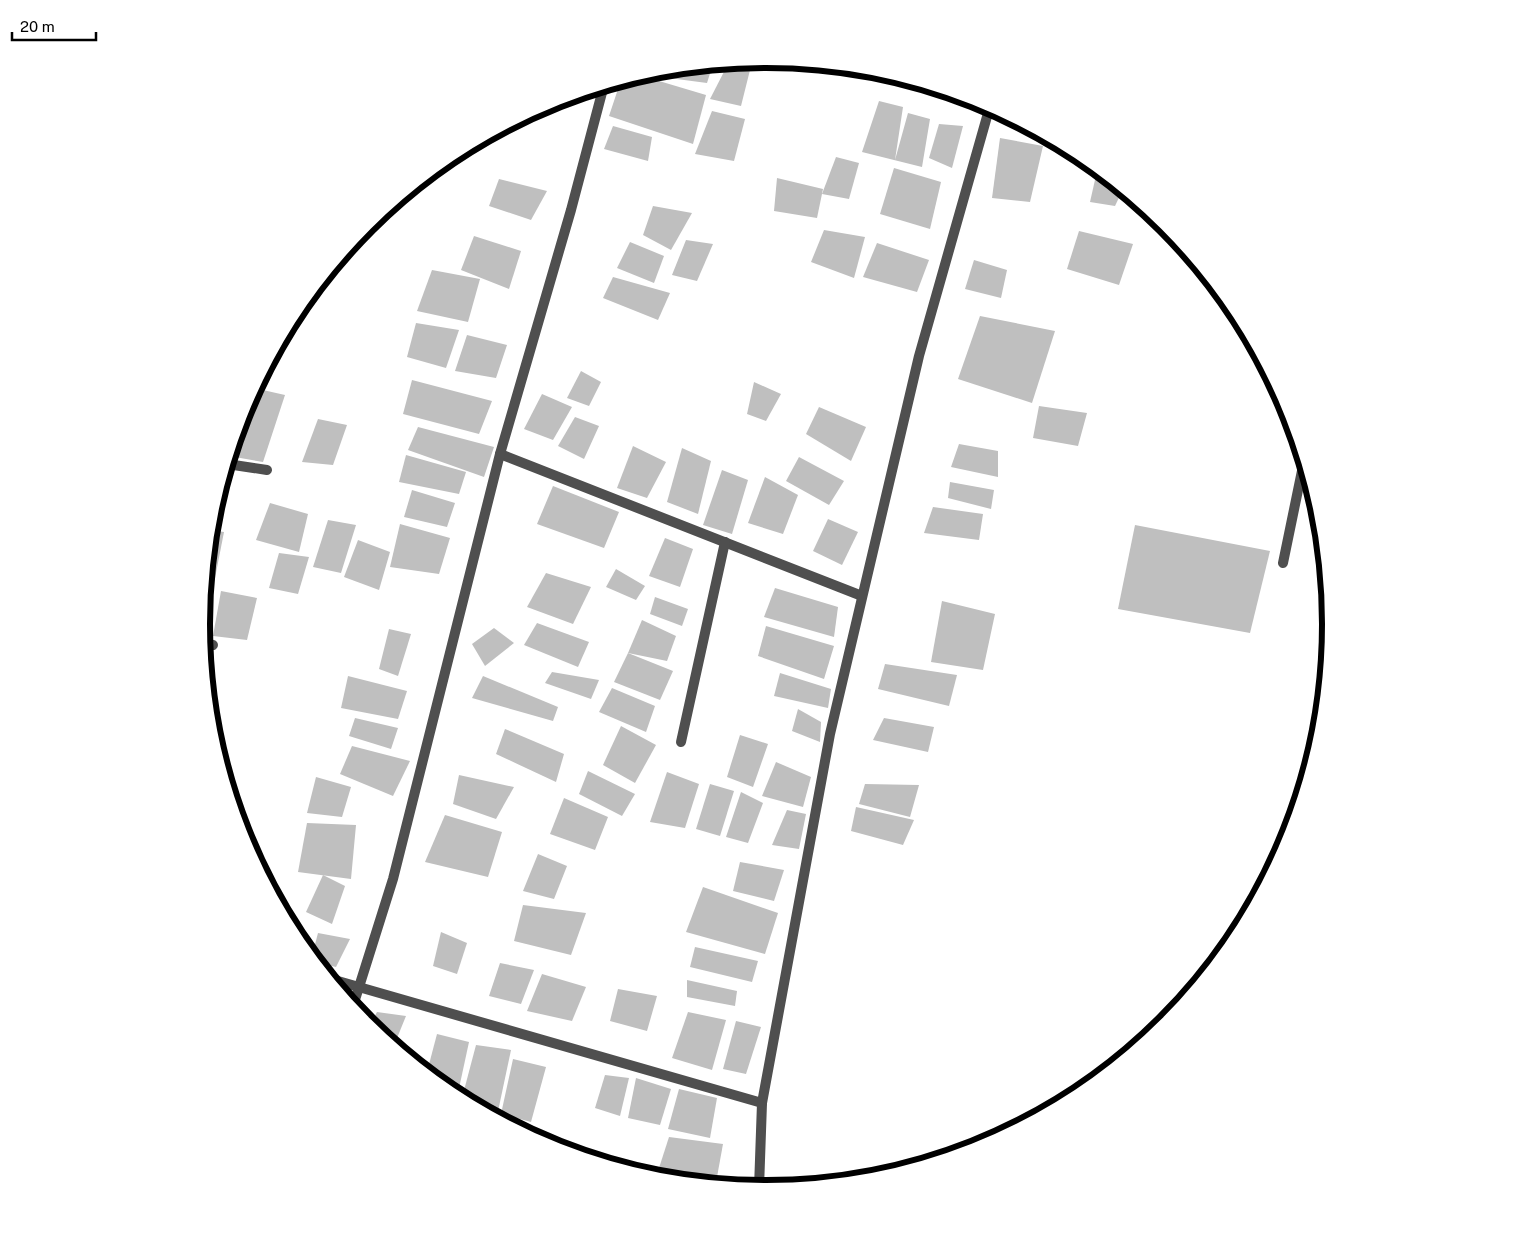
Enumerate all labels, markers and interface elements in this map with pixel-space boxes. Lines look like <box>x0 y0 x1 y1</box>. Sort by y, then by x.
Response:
scale bar <box>12 10 96 42</box>
text: 20 m <box>20 18 55 35</box>

